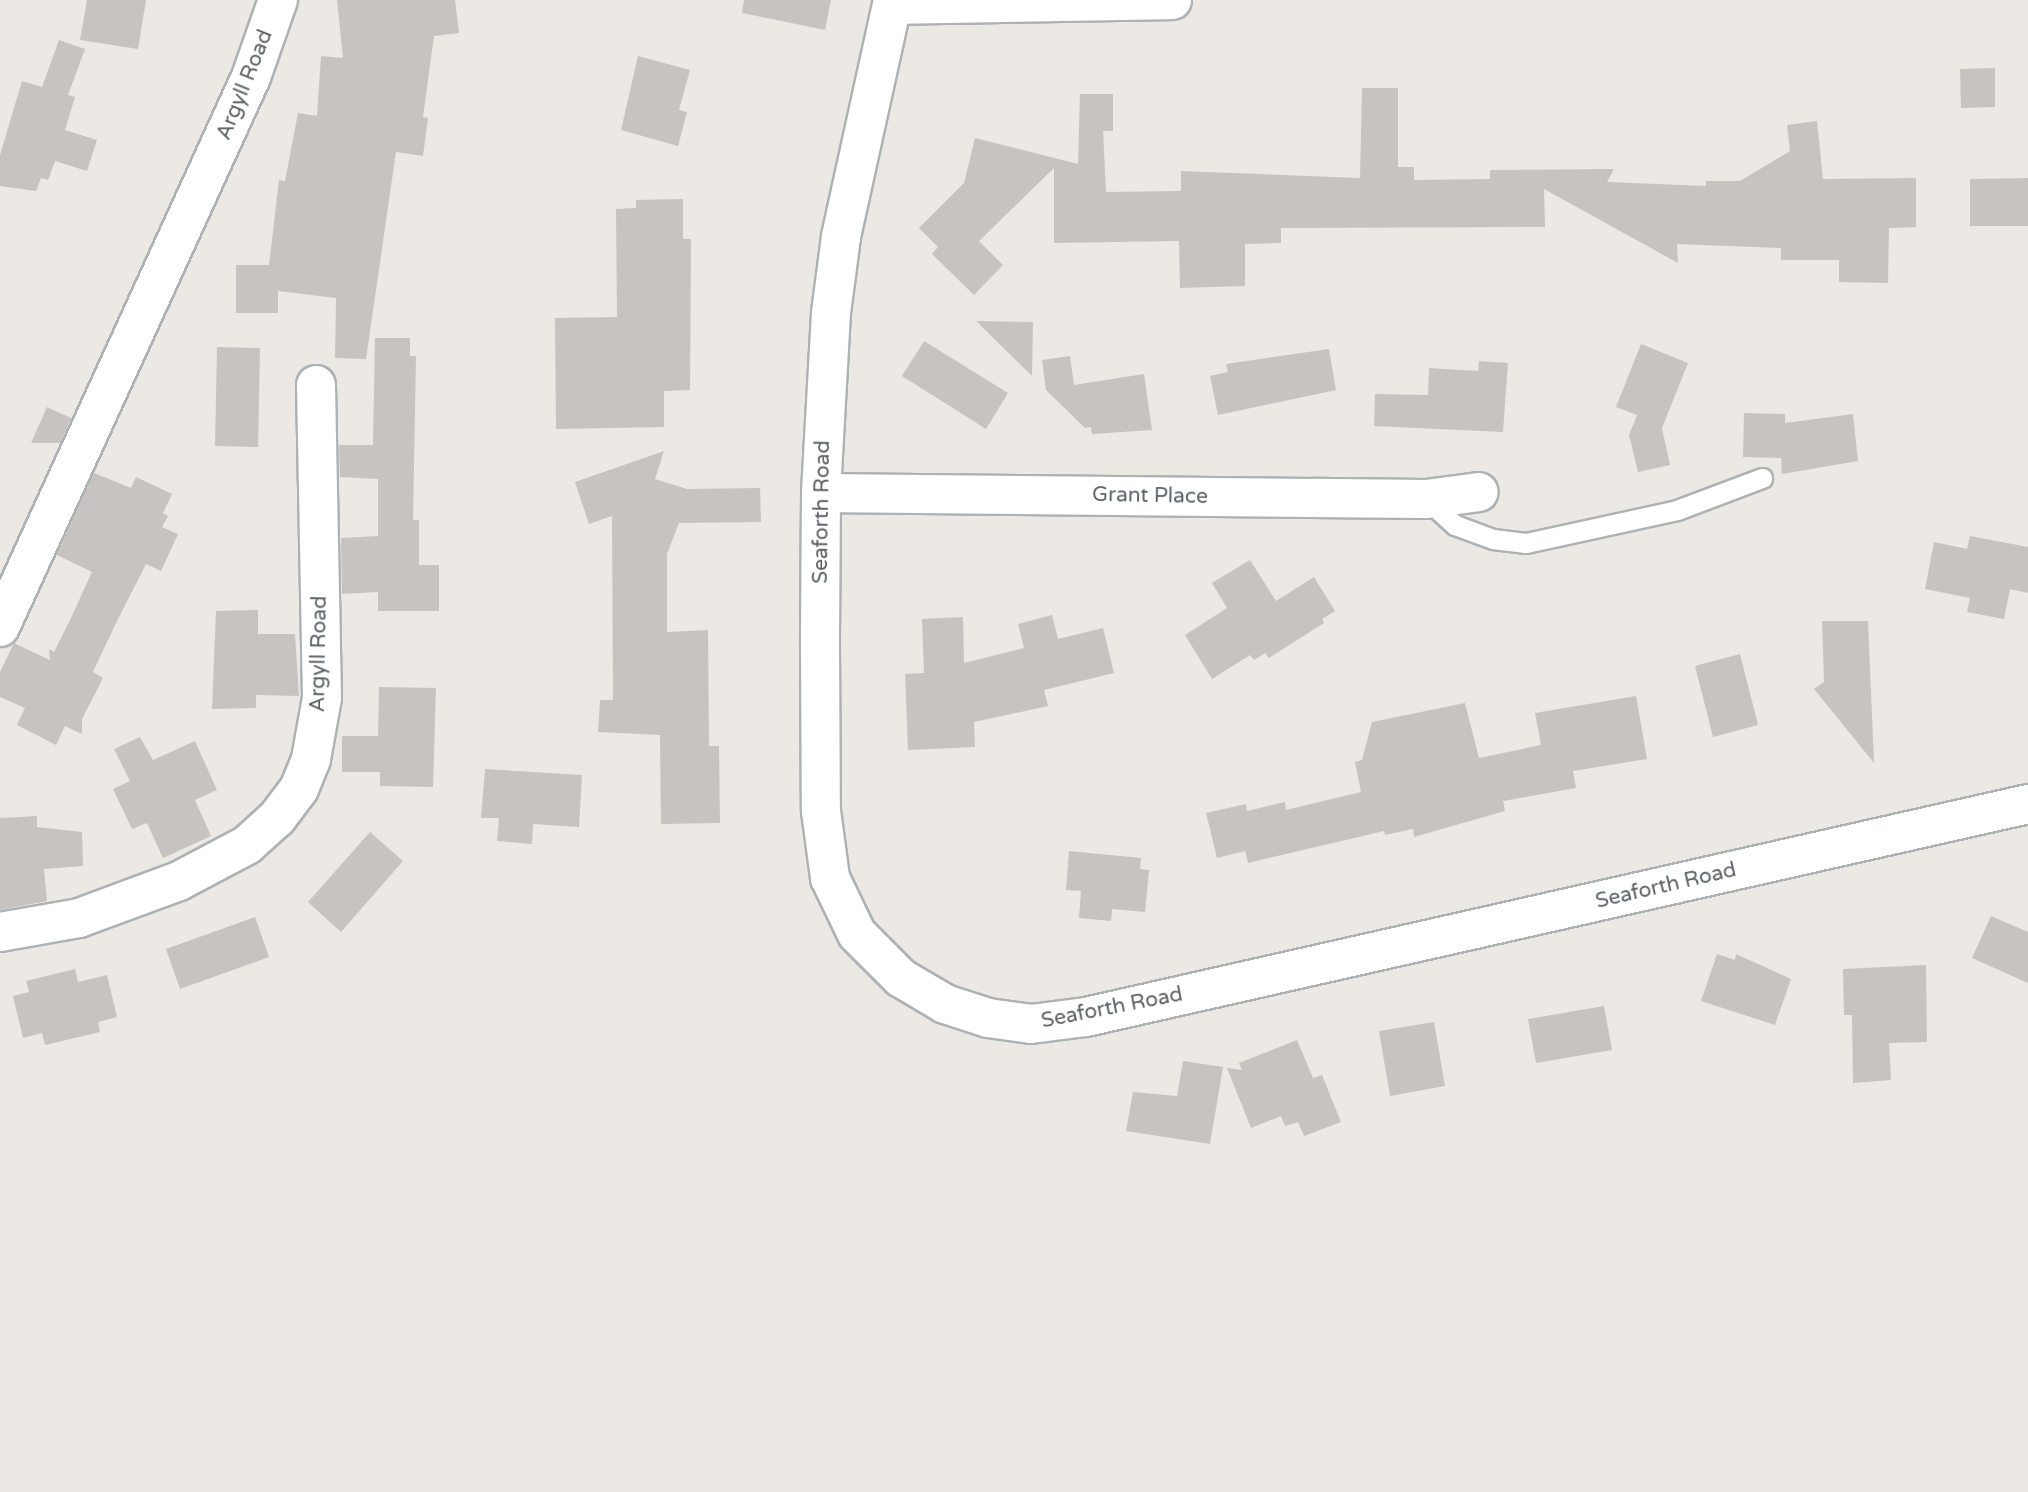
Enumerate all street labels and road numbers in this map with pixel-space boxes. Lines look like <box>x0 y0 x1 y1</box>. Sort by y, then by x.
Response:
street label: Argyll Road <box>211 26 279 144</box>
street label: Seaforth Road <box>808 440 836 584</box>
street label: Grant Place <box>1092 482 1208 510</box>
street label: Argyll Road <box>305 596 333 712</box>
street label: Seaforth Road <box>1593 858 1739 914</box>
street label: Seaforth Road <box>1039 982 1185 1034</box>

